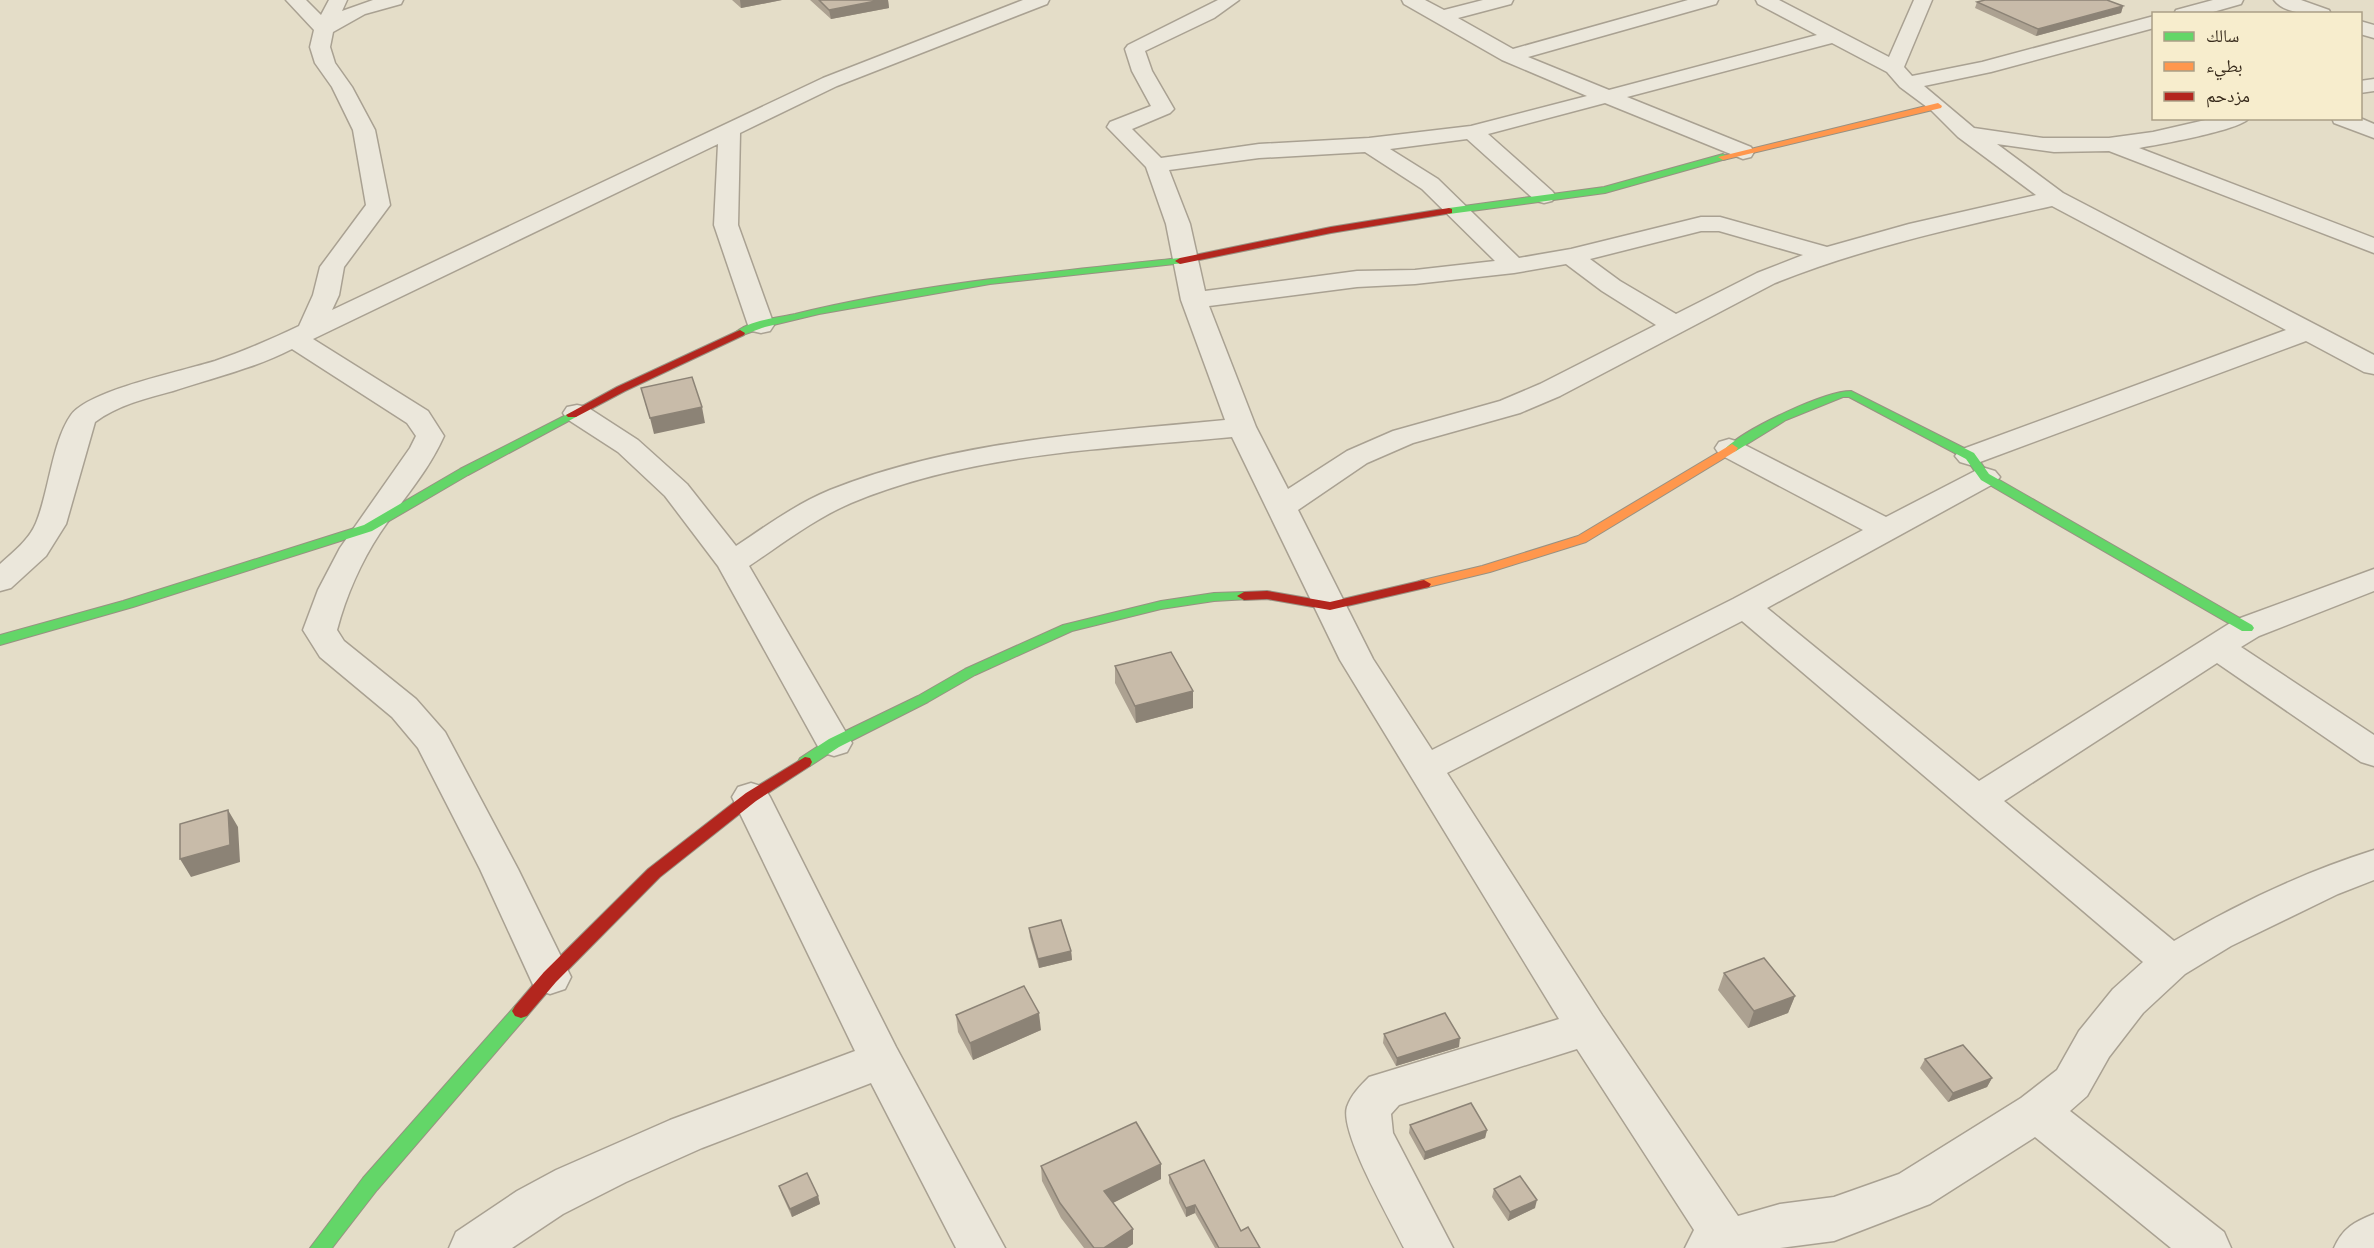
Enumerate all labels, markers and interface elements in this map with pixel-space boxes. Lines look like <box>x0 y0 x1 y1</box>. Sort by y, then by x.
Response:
legend <box>2152 12 2362 120</box>
text: سالك <box>2206 21 2239 48</box>
text: بطيء <box>2206 51 2243 81</box>
text: مزدحم <box>2206 81 2250 108</box>

